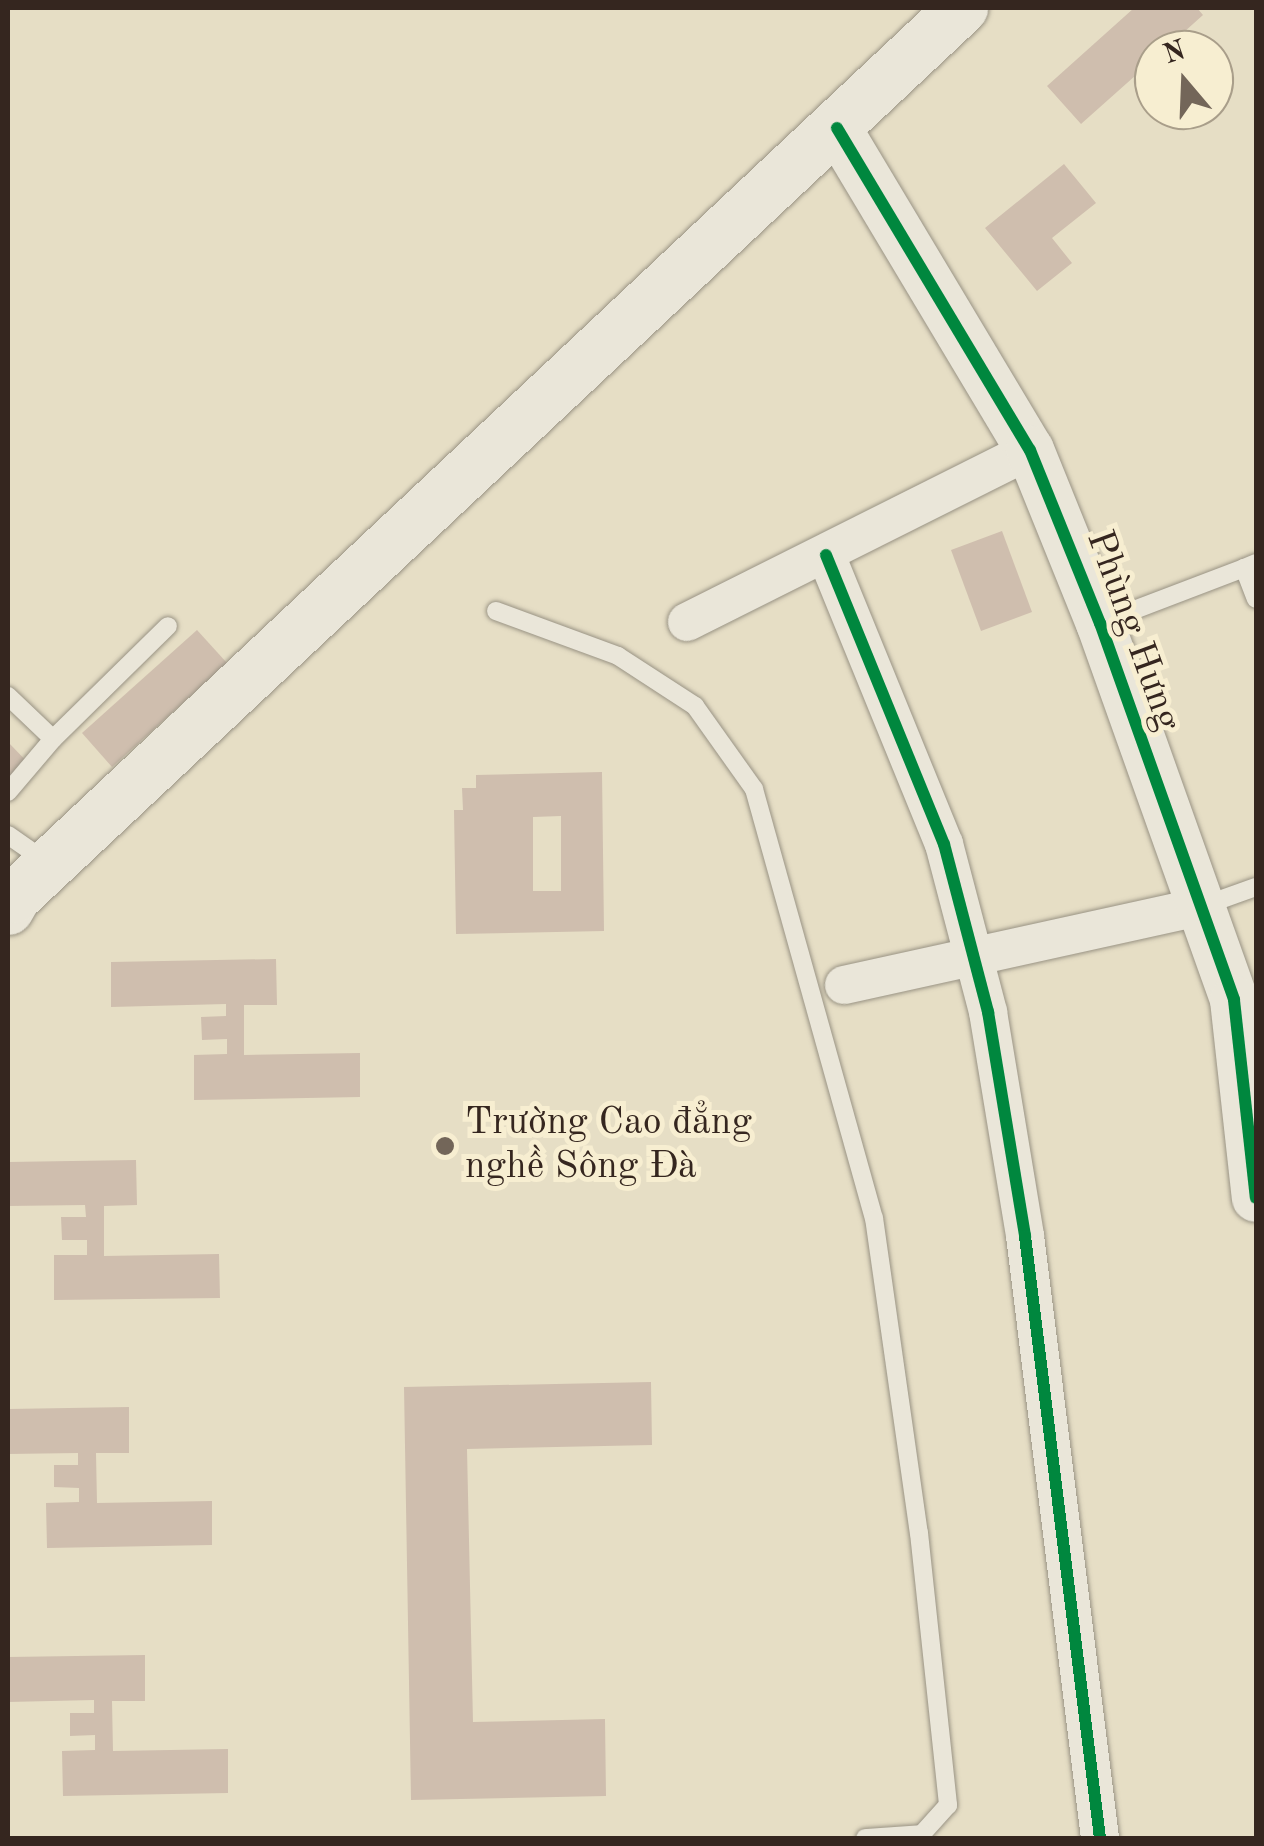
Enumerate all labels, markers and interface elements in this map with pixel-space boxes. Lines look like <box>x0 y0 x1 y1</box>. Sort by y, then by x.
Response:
north arrow <box>1134 30 1234 130</box>
text: N <box>1160 37 1190 70</box>
street label: Phùng Hưng <box>1075 525 1189 737</box>
place label: Trường Cao đẳng nghề Sông Đà <box>465 1101 752 1190</box>
marker: Trường Cao đẳng nghề Sông Đà <box>434 1135 456 1157</box>

